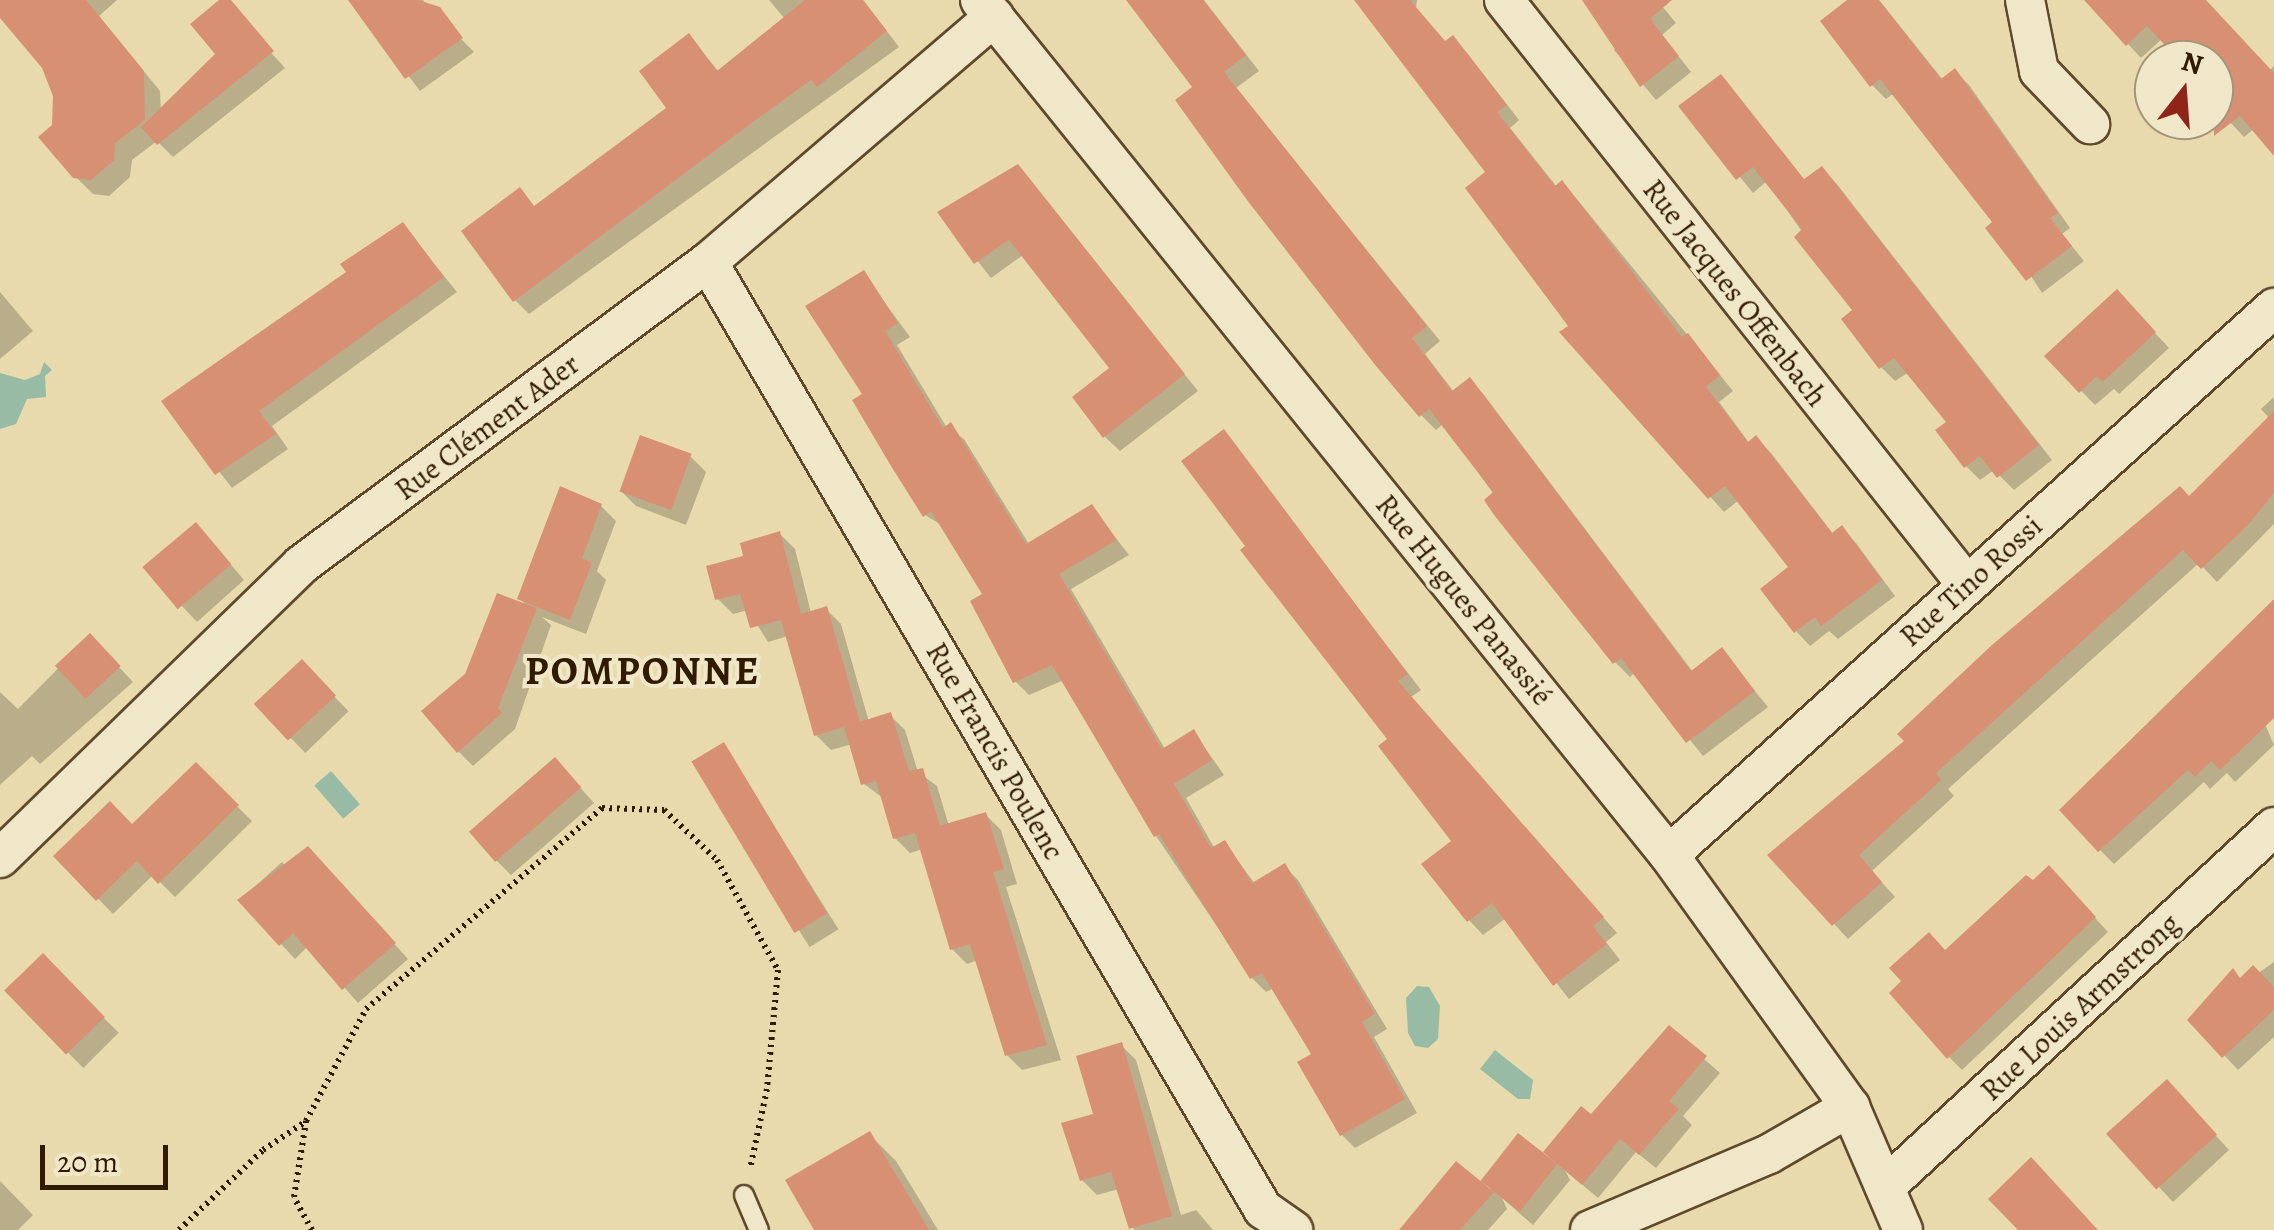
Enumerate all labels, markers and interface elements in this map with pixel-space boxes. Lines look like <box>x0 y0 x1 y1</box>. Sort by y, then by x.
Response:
north arrow <box>2134 40 2234 140</box>
text: N <box>2177 42 2207 84</box>
street label: Rue Jacques Offenbach <box>1635 172 1835 414</box>
street label: Rue Clément Ader <box>388 346 586 508</box>
street label: Rue Hugues Panassié <box>1368 487 1560 713</box>
street label: Rue Tino Rossi <box>1892 508 2050 654</box>
street label: Rue Francis Poulenc <box>918 636 1072 866</box>
district label: POMPONNE <box>525 647 761 695</box>
street label: Rue Louis Armstrong <box>1973 906 2187 1108</box>
scale bar <box>45 1125 172 1187</box>
text: 20 m <box>57 1142 118 1182</box>

